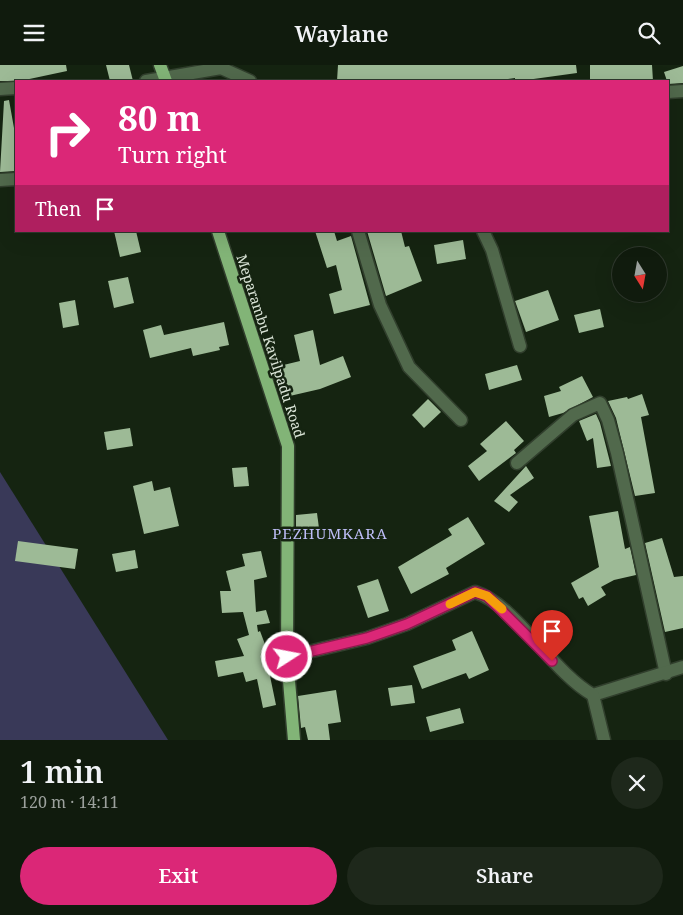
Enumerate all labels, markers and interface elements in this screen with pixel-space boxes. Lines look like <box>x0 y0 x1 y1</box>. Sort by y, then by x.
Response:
text: Waylane <box>295 18 388 48</box>
icon: menu <box>20 19 48 47</box>
icon: search <box>635 19 663 47</box>
text: 80 m <box>118 94 201 141</box>
icon: right <box>35 100 100 165</box>
text: Turn right <box>118 139 227 169</box>
icon: arrive <box>91 195 119 223</box>
text: Then <box>35 196 81 222</box>
north arrow <box>612 247 668 303</box>
map controls <box>612 247 667 302</box>
street label: Meparambu Kavilpadu Road <box>232 252 310 440</box>
district label: PEZHUMKARA <box>272 523 388 543</box>
pin <box>531 610 573 661</box>
icon: arrive <box>538 617 566 645</box>
position arrow <box>260 630 312 682</box>
text: 1 min <box>20 751 104 792</box>
button: close <box>611 757 663 809</box>
text: 120 m · 14:11 <box>20 791 119 813</box>
button: Exit <box>20 847 337 905</box>
button: Share <box>347 847 663 905</box>

